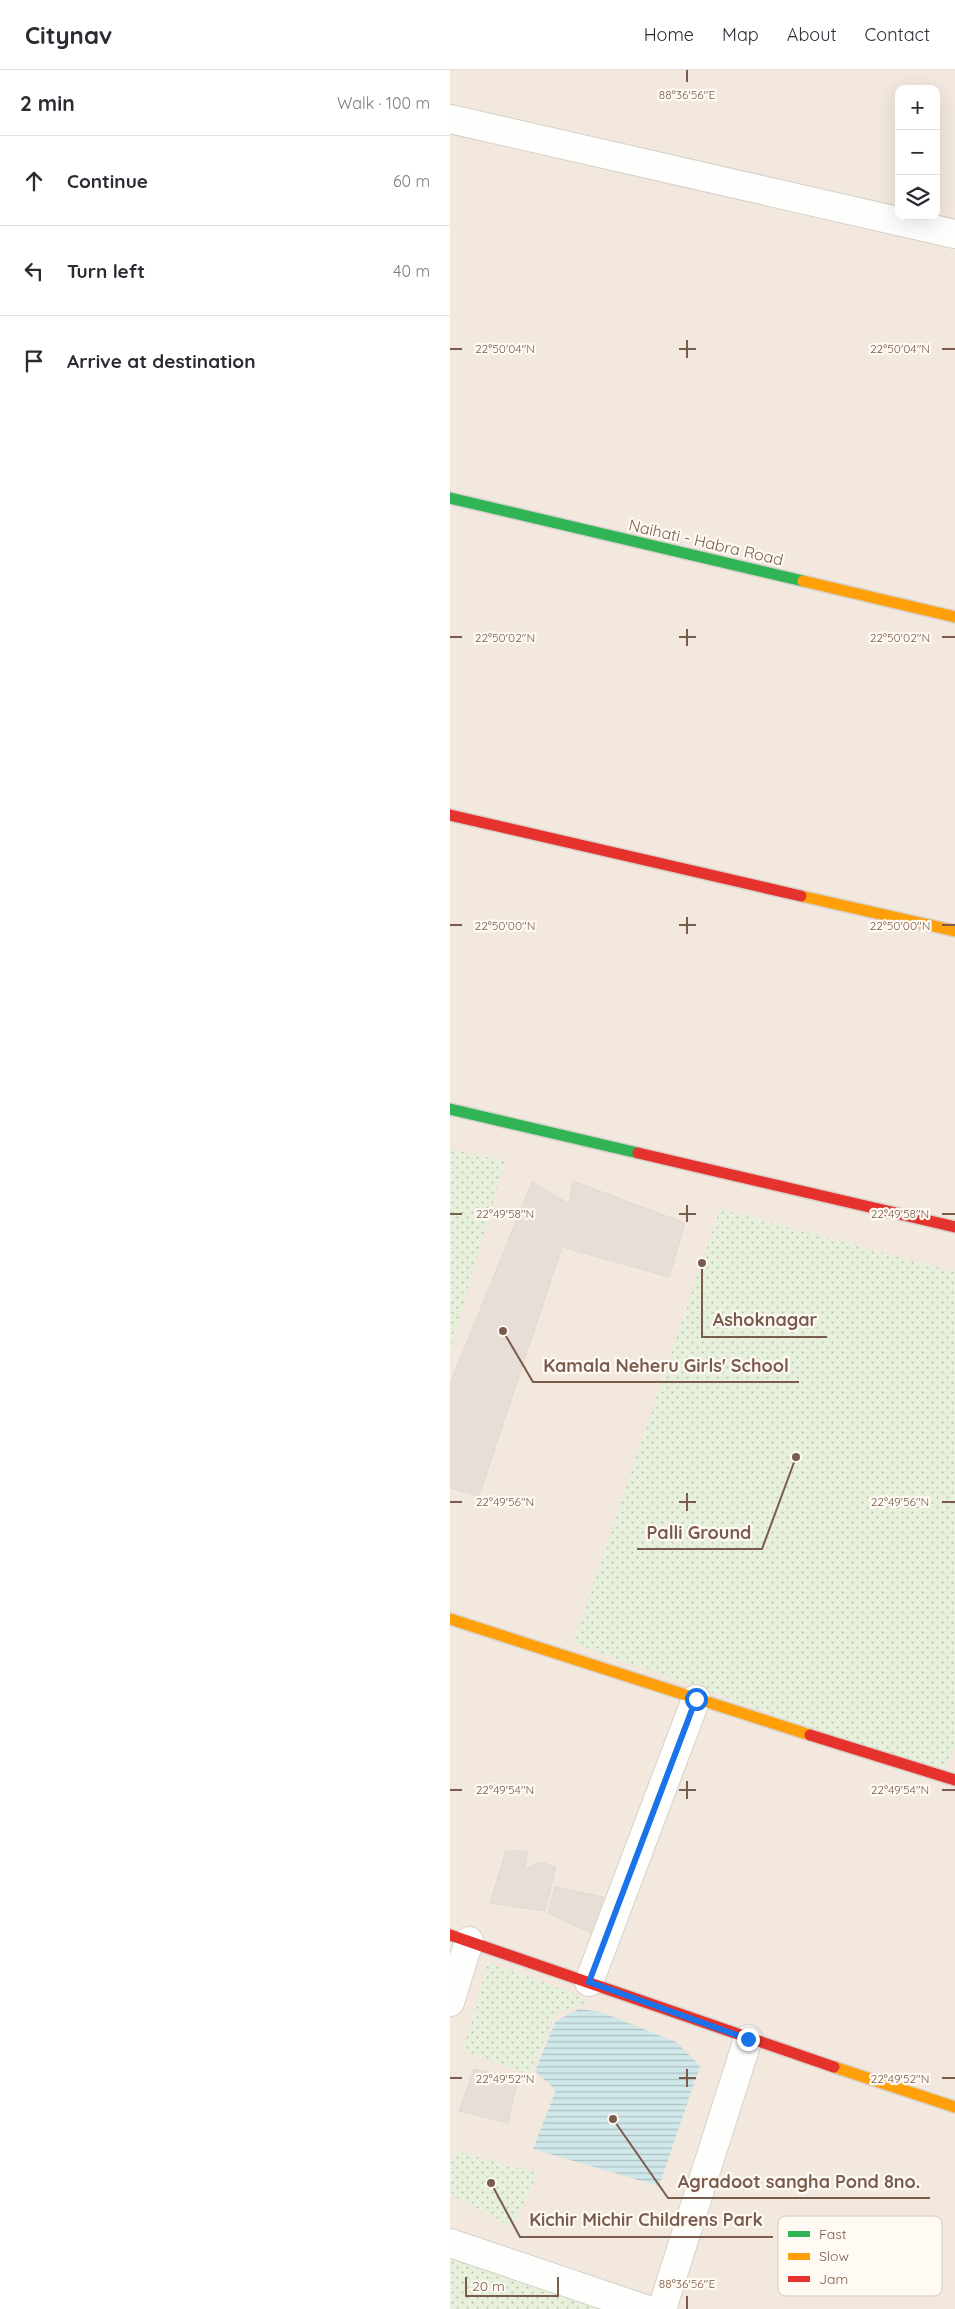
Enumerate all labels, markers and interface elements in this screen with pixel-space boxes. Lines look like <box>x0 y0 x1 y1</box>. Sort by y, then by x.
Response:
text: Citynav <box>25 20 112 50</box>
text: Home <box>644 23 694 46</box>
text: Map <box>722 23 759 46</box>
text: About <box>787 23 837 46</box>
text: Contact <box>865 23 930 46</box>
map controls <box>895 85 940 220</box>
button: + <box>895 85 940 130</box>
text: 88°36'56"E <box>659 87 715 102</box>
text: 2 min <box>20 90 75 116</box>
text: Walk · 100 m <box>337 93 430 113</box>
button: − <box>895 130 940 175</box>
icon: ahead <box>20 167 48 195</box>
text: Continue <box>67 169 148 193</box>
text: 60 m <box>393 171 430 191</box>
button: layers <box>895 175 940 220</box>
icon: left <box>20 257 48 285</box>
text: Turn left <box>67 259 145 283</box>
text: 40 m <box>393 261 430 281</box>
text: 22°50'04"N <box>475 341 535 356</box>
text: 22°50'04"N <box>870 341 930 356</box>
icon: arrive <box>20 347 48 375</box>
text: Arrive at destination <box>67 349 256 373</box>
street label: Naihati - Habra Road <box>627 514 785 570</box>
text: 22°50'02"N <box>475 630 535 645</box>
text: 22°50'02"N <box>870 630 930 645</box>
text: 22°50'00"N <box>475 918 535 933</box>
text: 22°50'00"N <box>870 918 930 933</box>
text: 22°49'58"N <box>476 1206 534 1221</box>
text: 22°49'58"N <box>871 1206 929 1221</box>
callout: Ashoknagar <box>702 1304 827 1337</box>
text: Ashoknagar <box>713 1308 818 1331</box>
callout: Kamala Neheru Girls' School <box>533 1349 799 1382</box>
text: Kamala Neheru Girls' School <box>543 1354 789 1377</box>
text: 22°49'56"N <box>476 1494 534 1509</box>
text: 22°49'56"N <box>871 1494 929 1509</box>
callout: Palli Ground <box>637 1516 762 1549</box>
text: Palli Ground <box>647 1521 751 1544</box>
route start <box>685 1688 708 1711</box>
text: 22°49'54"N <box>476 1782 534 1797</box>
text: 22°49'54"N <box>871 1782 929 1797</box>
route end <box>737 2028 760 2051</box>
text: 22°49'52"N <box>476 2071 534 2086</box>
text: 22°49'52"N <box>871 2071 929 2086</box>
callout: Agradoot sangha Pond 8no. <box>668 2165 930 2198</box>
text: Agradoot sangha Pond 8no. <box>678 2170 920 2193</box>
callout: Kichir Michir Childrens Park <box>520 2204 773 2237</box>
text: Kichir Michir Childrens Park <box>529 2208 763 2231</box>
legend <box>778 2216 942 2296</box>
text: Fast <box>819 2225 847 2243</box>
text: Slow <box>819 2247 849 2265</box>
text: Jam <box>819 2270 848 2288</box>
scale bar <box>465 2274 559 2297</box>
text: 88°36'56"E <box>659 2276 715 2291</box>
text: 20 m <box>472 2277 505 2295</box>

